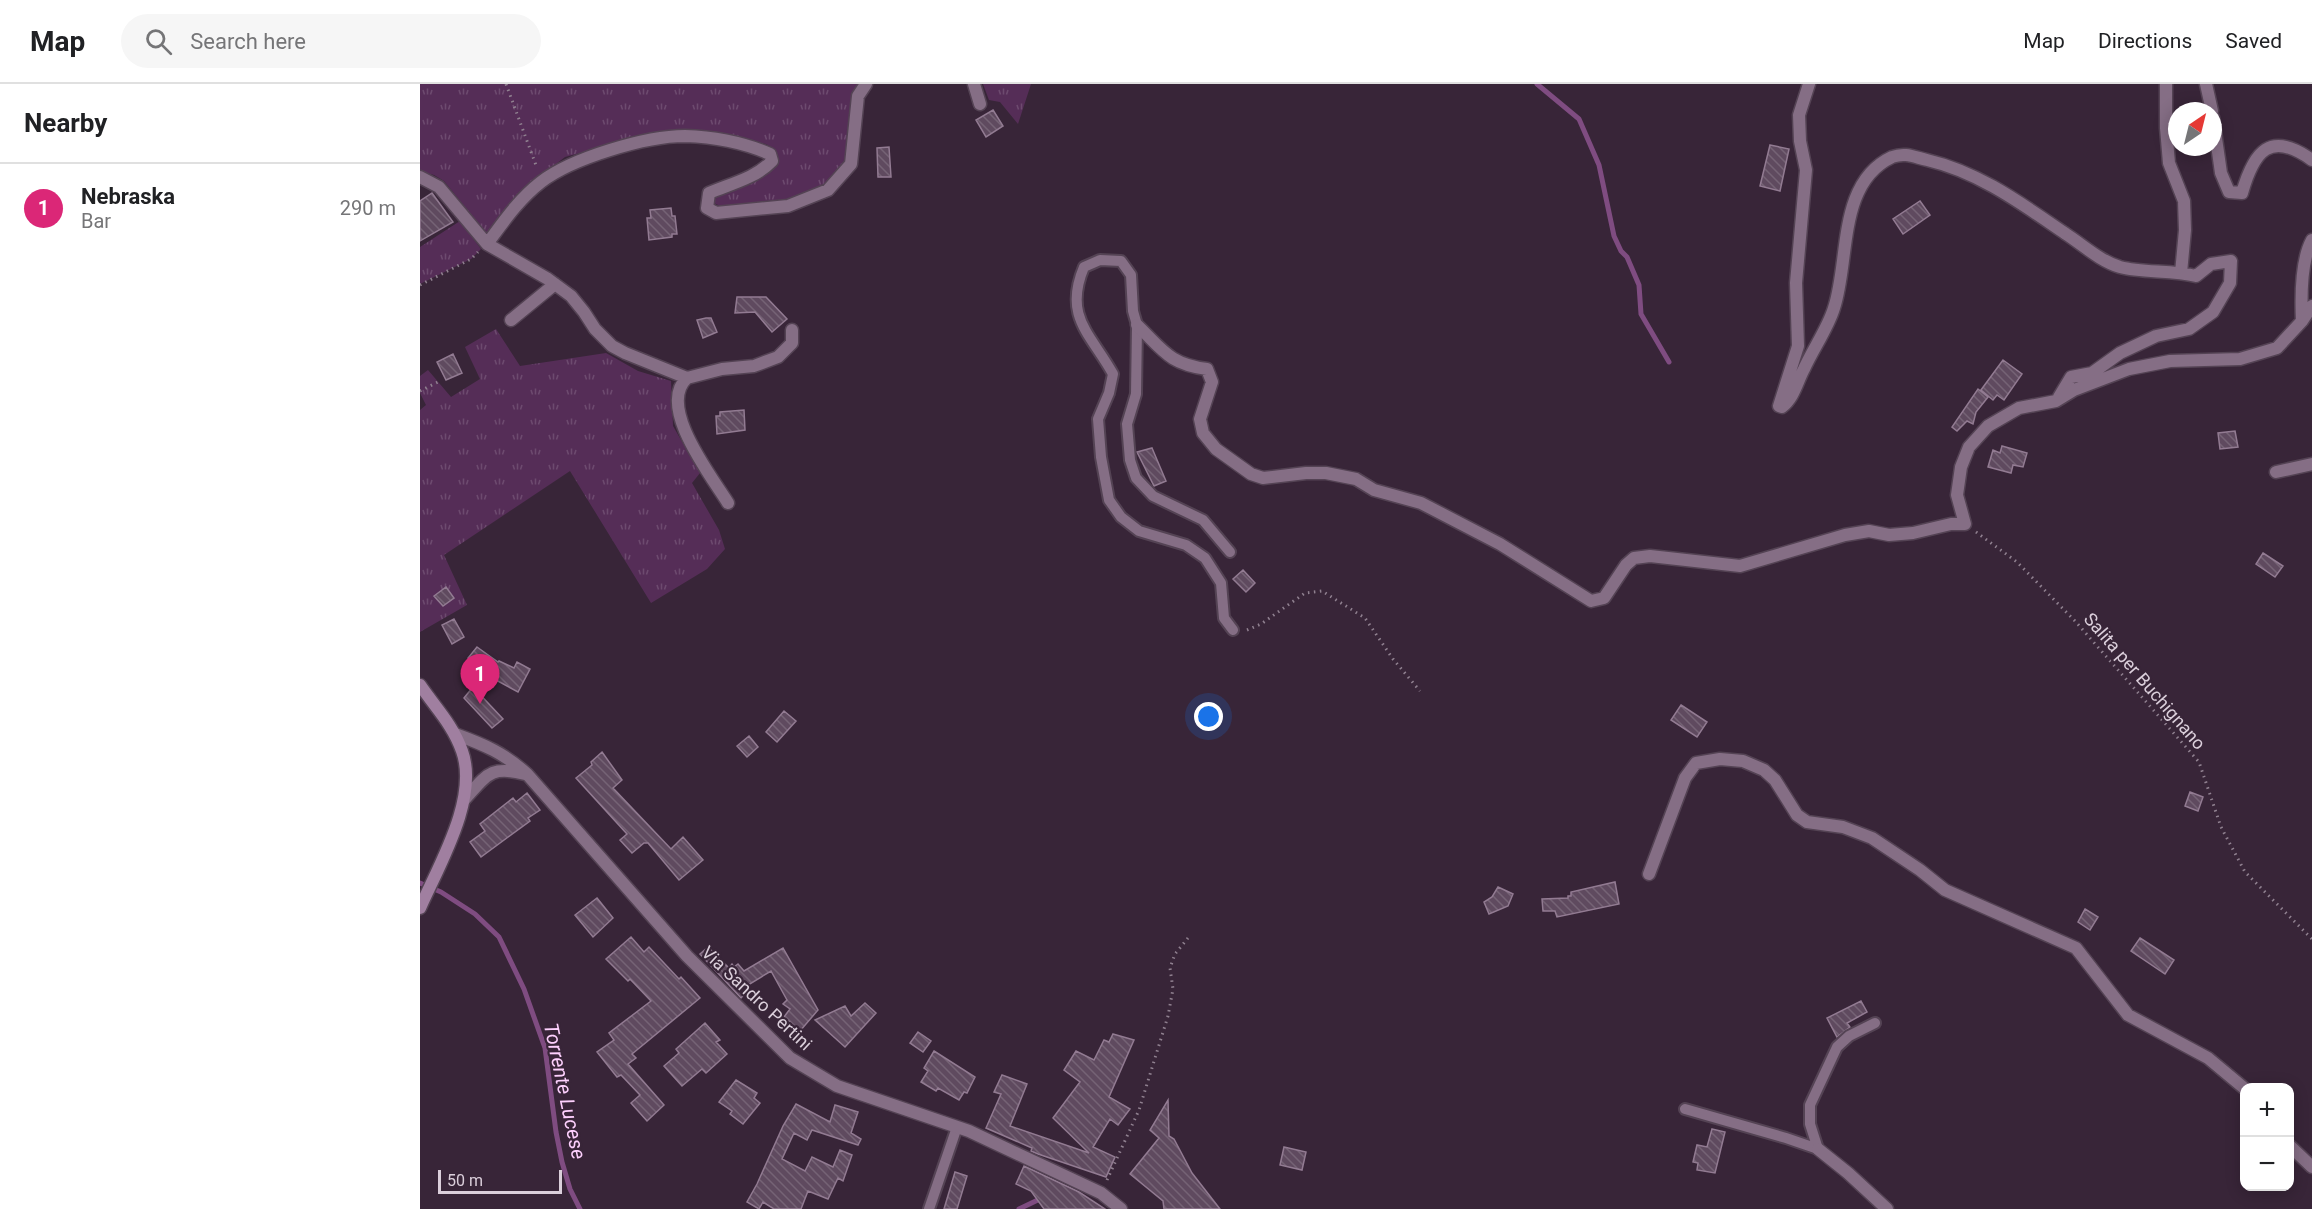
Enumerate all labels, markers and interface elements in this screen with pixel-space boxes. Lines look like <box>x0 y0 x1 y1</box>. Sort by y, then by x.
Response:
search box <box>121 14 541 68</box>
text: Map <box>30 25 85 58</box>
icon: search <box>142 25 175 58</box>
text: Search here <box>190 29 306 54</box>
text: Map <box>2023 29 2065 53</box>
text: Directions <box>2098 29 2192 53</box>
text: Saved <box>2225 29 2282 53</box>
north arrow <box>2168 102 2222 156</box>
text: Nearby <box>24 108 107 138</box>
text: Nebraska <box>81 184 175 209</box>
text: 1 <box>38 196 49 220</box>
text: 290 m <box>340 196 396 220</box>
text: Bar <box>81 209 111 233</box>
street label: Salita per Buchignano <box>2080 608 2210 754</box>
pin: 1 <box>460 654 500 704</box>
your location <box>1194 702 1223 731</box>
street label: Via Sandro Pertini <box>697 941 817 1055</box>
water label: Torrente Lucese <box>539 1021 591 1161</box>
map controls <box>2240 1083 2294 1191</box>
button: + <box>2240 1083 2294 1137</box>
button: − <box>2240 1137 2294 1191</box>
scale bar <box>438 1167 562 1194</box>
text: 50 m <box>447 1171 483 1190</box>

